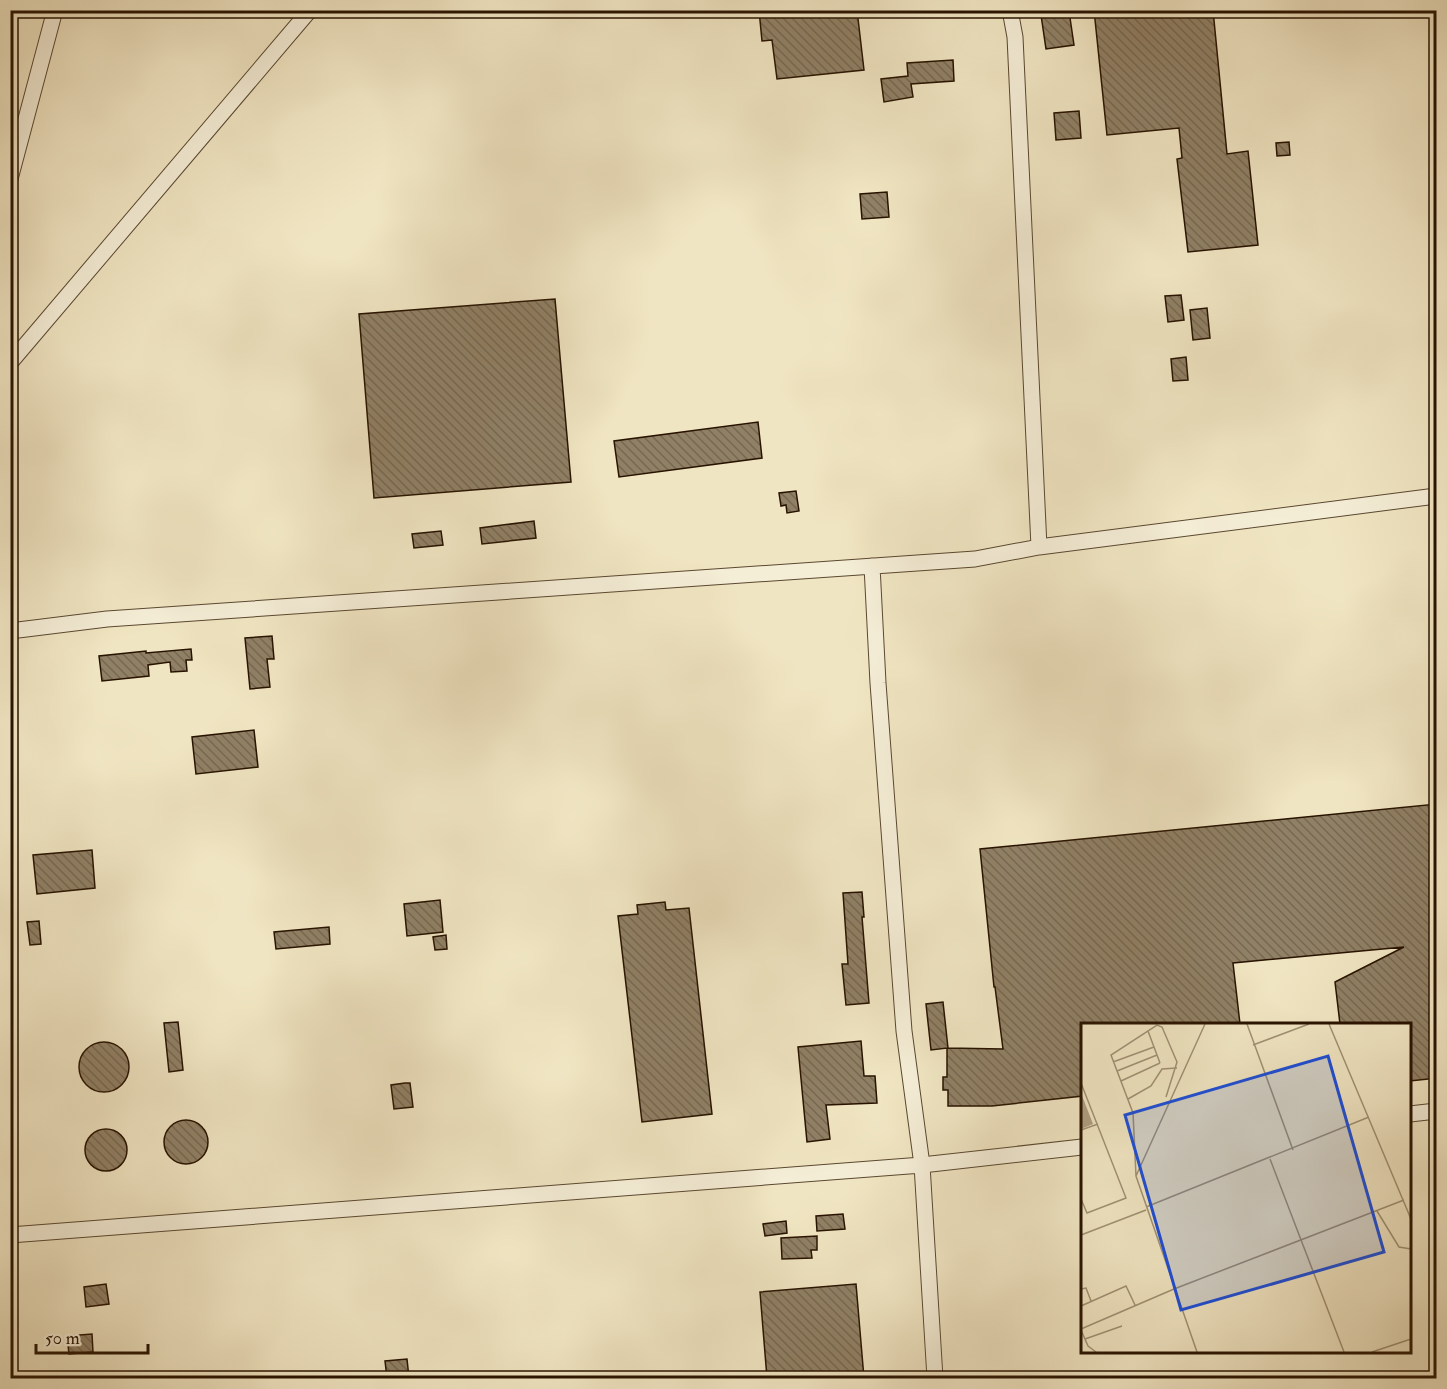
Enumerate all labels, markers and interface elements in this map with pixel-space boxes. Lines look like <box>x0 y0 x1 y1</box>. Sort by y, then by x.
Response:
inset map <box>1081 1023 1411 1353</box>
scale bar <box>36 1317 148 1355</box>
text: 50 m <box>45 1327 80 1350</box>

